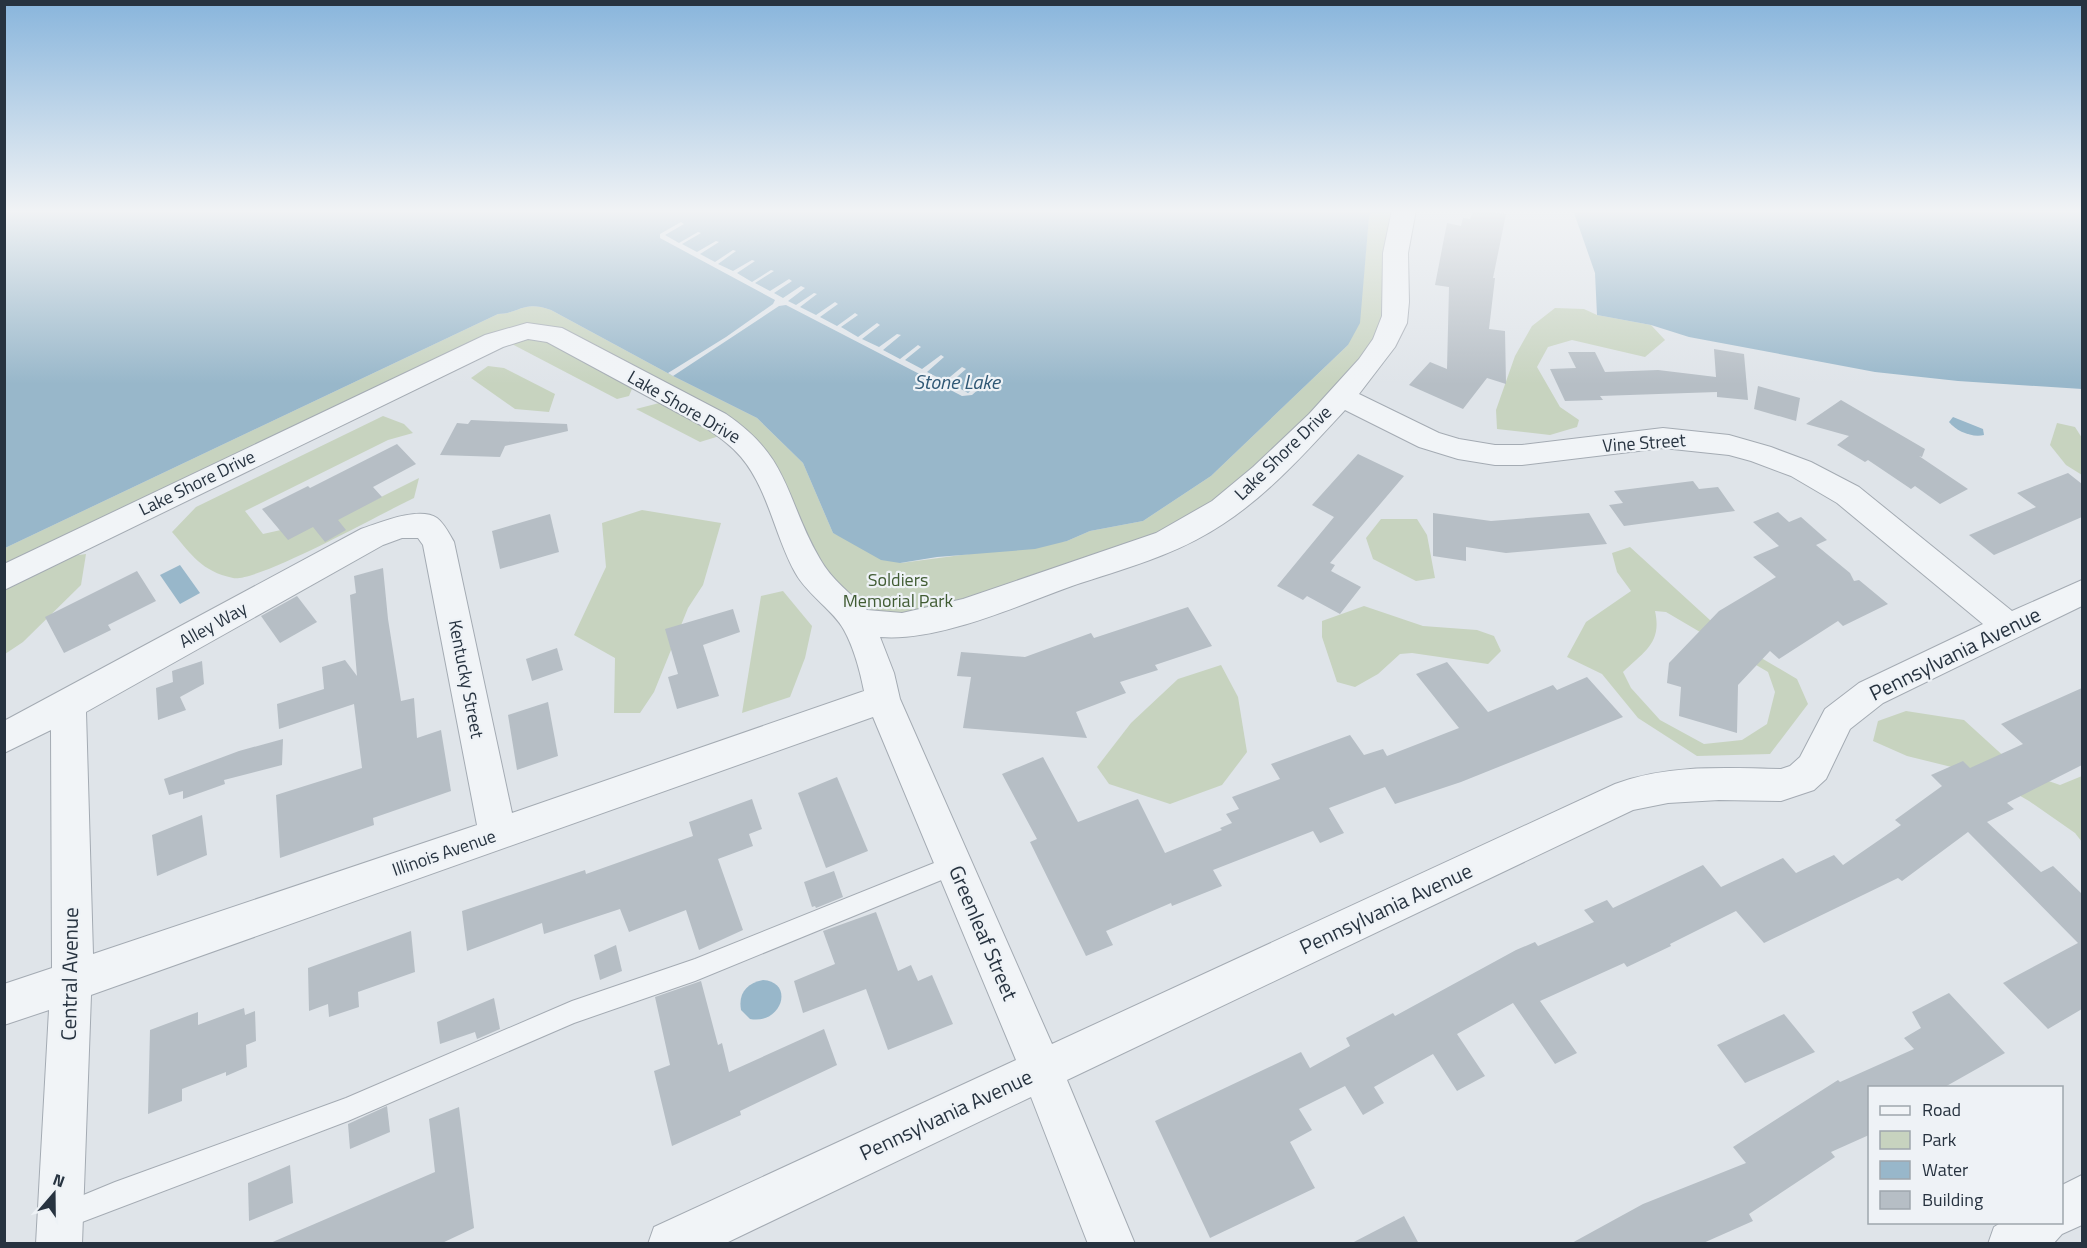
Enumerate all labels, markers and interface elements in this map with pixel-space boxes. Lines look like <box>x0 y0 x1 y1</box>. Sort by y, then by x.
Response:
street label: Lake Shore Drive <box>623 363 746 450</box>
water label: Stone Lake <box>914 366 1002 397</box>
street label: Lake Shore Drive <box>1228 399 1338 506</box>
street label: Vine Street <box>1601 426 1687 459</box>
street label: Lake Shore Drive <box>134 443 260 522</box>
park label: Soldiers Memorial Park <box>843 566 954 614</box>
street label: Alley Way <box>174 595 252 654</box>
street label: Pennsylvania Avenue <box>1863 598 2046 709</box>
street label: Kentucky Street <box>442 617 491 741</box>
street label: Illinois Avenue <box>388 822 499 883</box>
street label: Pennsylvania Avenue <box>1294 854 1477 962</box>
street label: Greenleaf Street <box>941 860 1027 1006</box>
street label: Central Avenue <box>52 907 86 1041</box>
street label: Pennsylvania Avenue <box>854 1060 1037 1168</box>
legend <box>1868 1086 2063 1224</box>
text: Road <box>1922 1096 1961 1123</box>
text: Park <box>1922 1126 1957 1153</box>
text: Water <box>1922 1156 1968 1183</box>
north arrow <box>24 1164 84 1224</box>
text: N <box>50 1167 68 1193</box>
text: Building <box>1922 1186 1983 1213</box>

